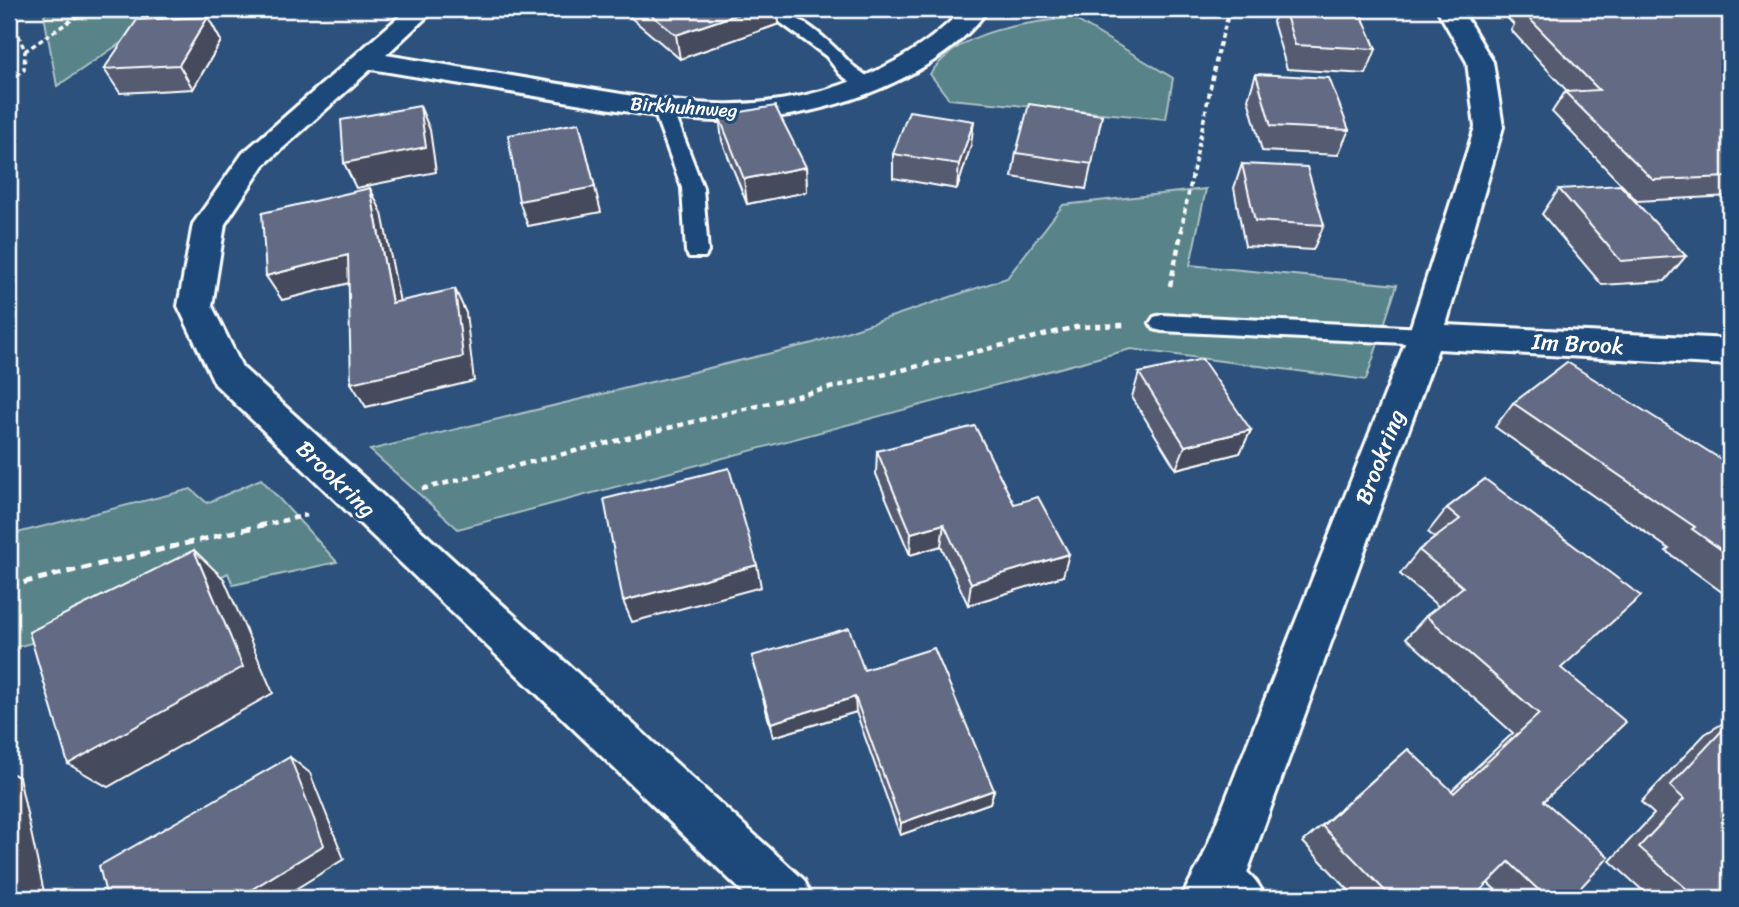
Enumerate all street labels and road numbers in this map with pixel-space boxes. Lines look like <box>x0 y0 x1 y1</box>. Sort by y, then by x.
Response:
street label: Birkhuhnweg <box>629 87 739 127</box>
street label: Im Brook <box>1530 321 1625 367</box>
street label: Brookring <box>1343 403 1417 511</box>
street label: Brookring <box>286 430 386 529</box>

